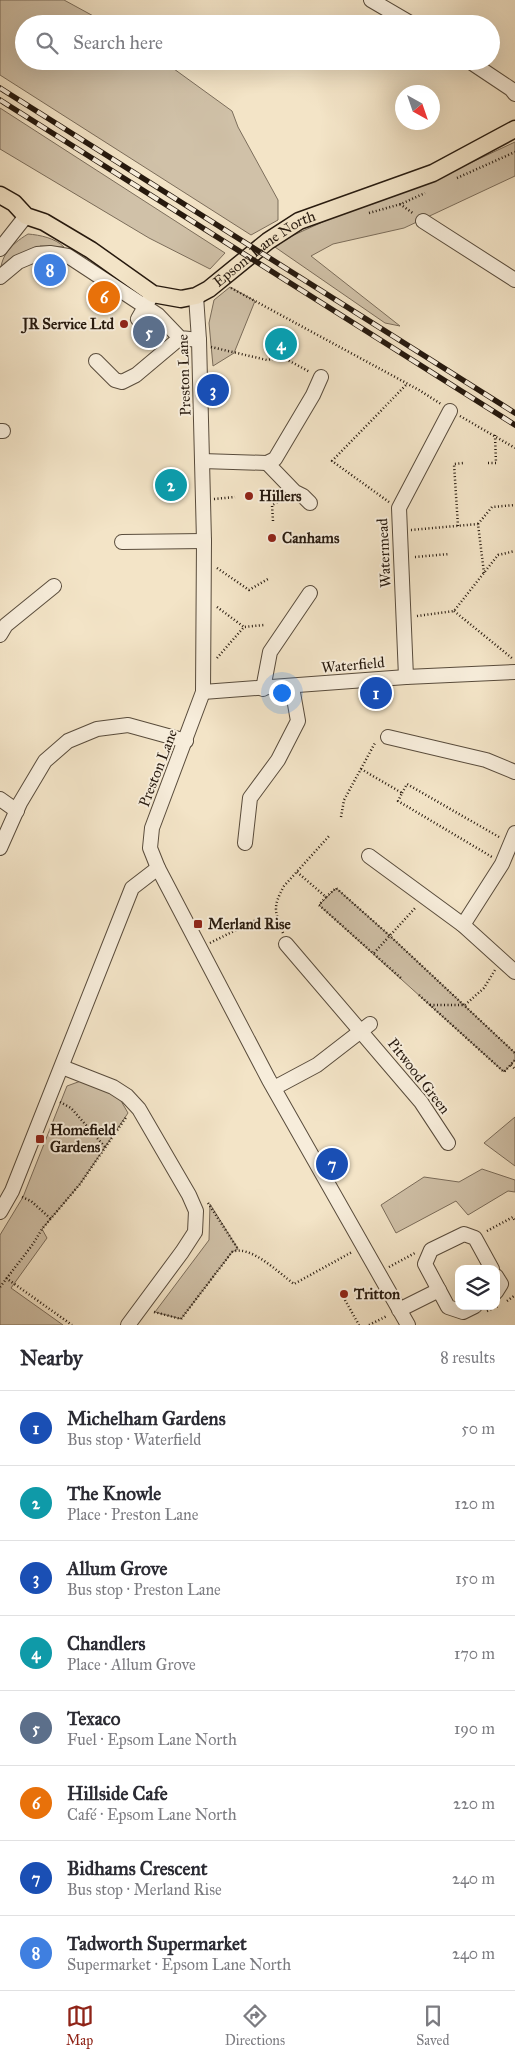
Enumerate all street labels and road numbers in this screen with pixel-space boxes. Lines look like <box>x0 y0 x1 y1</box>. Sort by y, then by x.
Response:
street label: Epsom Lane North <box>210 207 319 291</box>
street label: Preston Lane <box>174 334 194 416</box>
street label: Watermead <box>373 517 395 588</box>
street label: Waterfield <box>321 653 386 677</box>
street label: Preston Lane <box>135 727 181 809</box>
street label: Pitwood Green <box>384 1035 454 1117</box>

